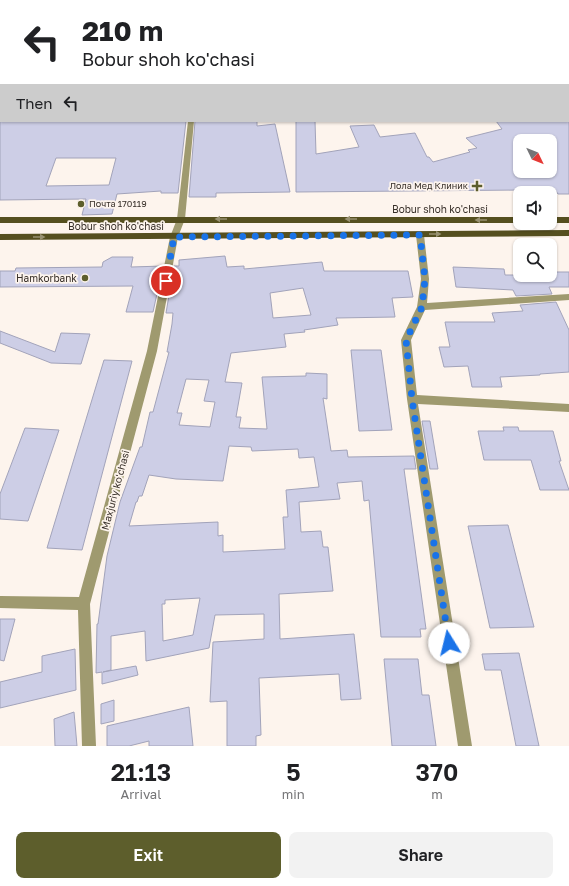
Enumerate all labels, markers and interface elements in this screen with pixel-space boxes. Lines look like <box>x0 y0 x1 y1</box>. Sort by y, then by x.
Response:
text: 210 m <box>82 14 163 47</box>
icon: left <box>16 16 68 68</box>
text: Bobur shoh ko'chasi <box>82 48 255 70</box>
icon: left <box>60 92 82 114</box>
text: Then <box>16 94 52 112</box>
north arrow <box>513 134 557 178</box>
map controls <box>513 134 557 282</box>
place label: Лола Мед Клиник <box>390 180 468 191</box>
marker: Лола Мед Клиник <box>471 180 483 192</box>
button: sound <box>513 186 557 230</box>
place label: Почта 170119 <box>89 198 147 209</box>
marker: Почта 170119 <box>76 199 86 209</box>
street label: Bobur shoh ko'chasi <box>392 203 488 215</box>
one-way arrow <box>214 216 227 222</box>
one-way arrow <box>344 216 357 222</box>
one-way arrow <box>474 217 487 223</box>
street label: Bobur shoh ko'chasi <box>68 220 164 232</box>
one-way arrow <box>429 231 441 238</box>
one-way arrow <box>33 234 46 240</box>
button: search <box>513 238 557 282</box>
pin <box>149 264 183 298</box>
icon: arrive <box>155 270 177 292</box>
place label: Hamkorbank <box>16 272 77 284</box>
marker: Hamkorbank <box>80 273 90 283</box>
street label: Maxjuriy koʻchasi <box>99 449 131 531</box>
position arrow <box>428 622 470 664</box>
text: 21:13 <box>111 757 171 786</box>
text: 5 <box>286 757 301 786</box>
text: 370 <box>416 757 458 786</box>
text: Arrival <box>121 786 161 802</box>
text: min <box>282 786 305 802</box>
text: m <box>431 786 443 802</box>
button: Exit <box>16 832 281 878</box>
button: Share <box>289 832 553 878</box>

